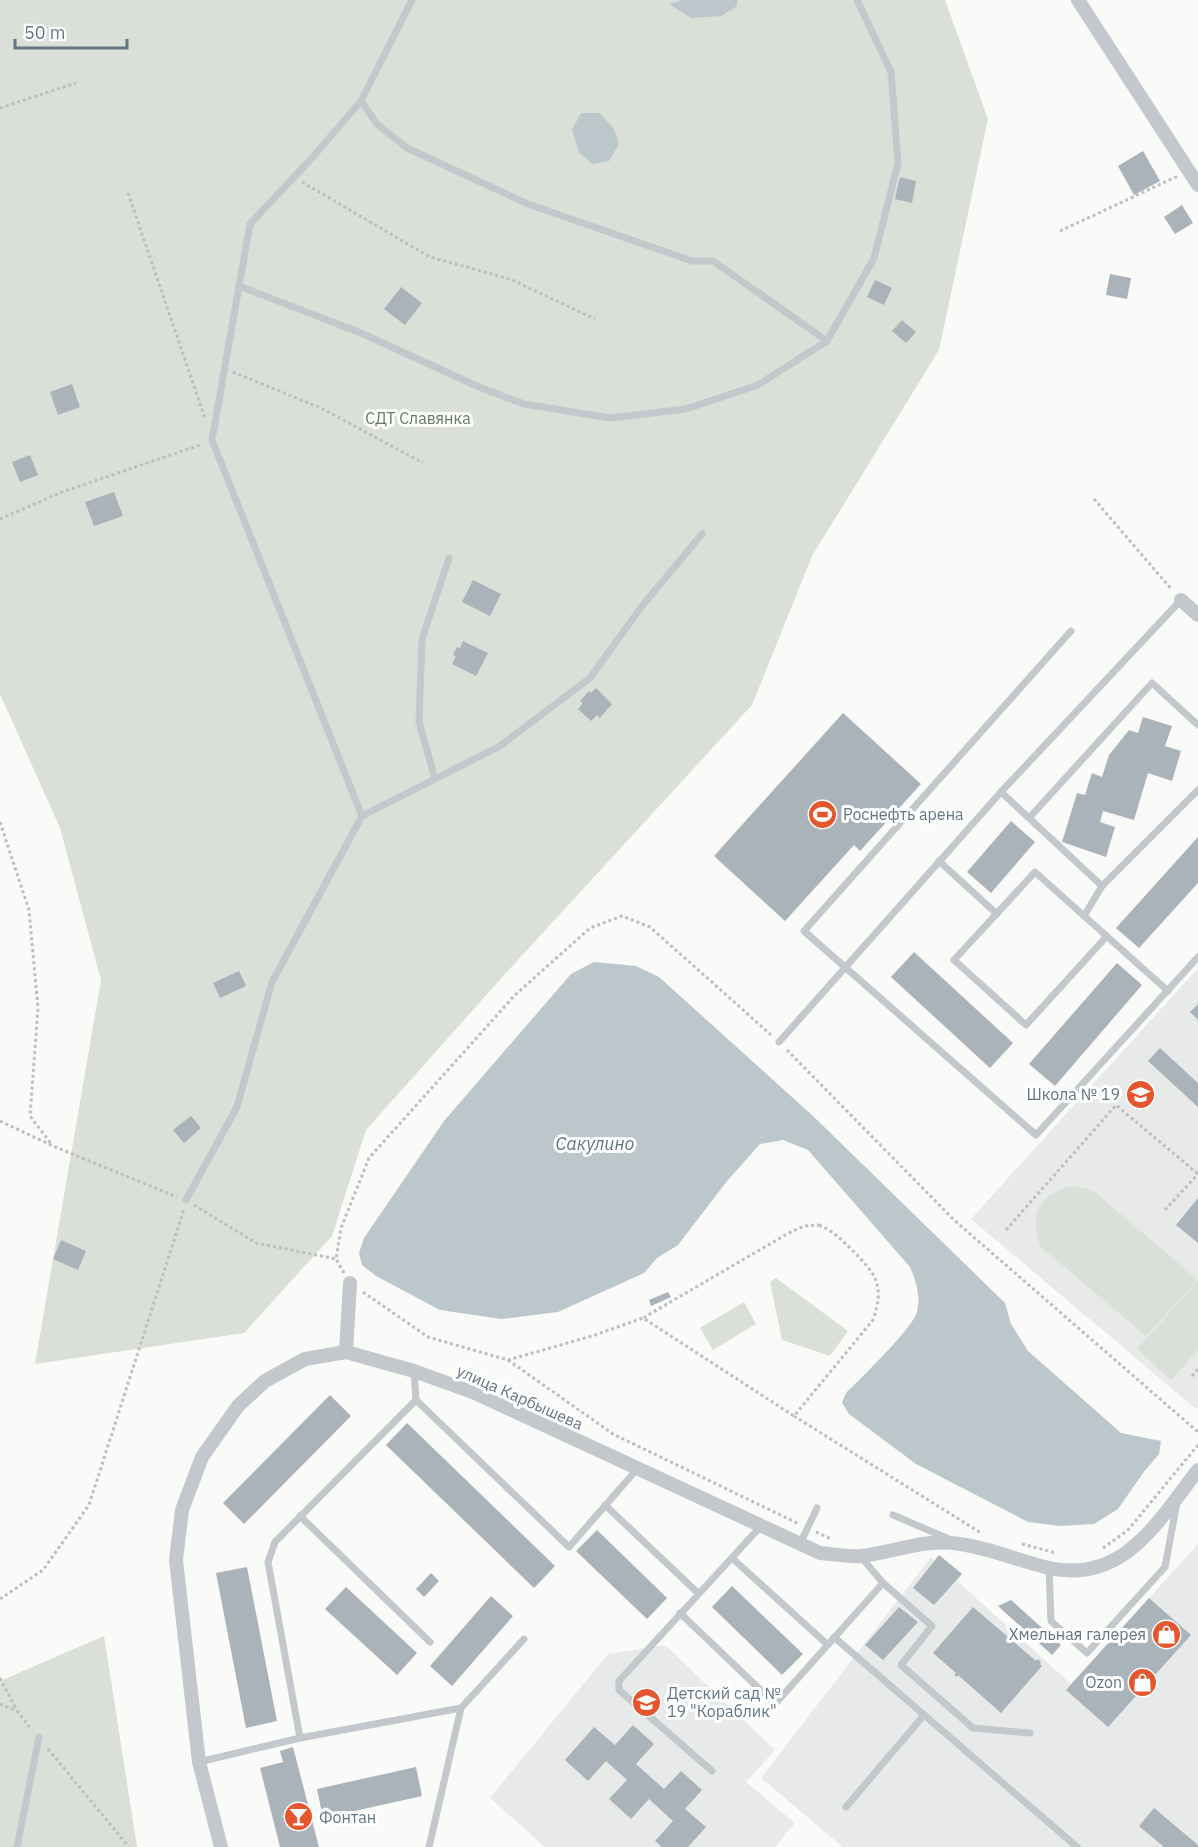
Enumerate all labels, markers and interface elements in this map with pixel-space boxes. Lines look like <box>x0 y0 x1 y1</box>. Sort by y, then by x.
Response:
scale bar <box>15 12 128 50</box>
text: 50 m <box>24 21 66 44</box>
park label: СДТ Славянка <box>365 408 471 428</box>
sports icon: Роснефть арена <box>806 798 838 830</box>
place label: Роснефть арена <box>843 804 964 824</box>
school or university icon: Школа № 19 <box>1125 1078 1157 1110</box>
place label: Школа № 19 <box>1026 1084 1120 1104</box>
water label: Сакулино <box>556 1132 635 1155</box>
street label: улица Карбышева <box>454 1360 587 1434</box>
shop icon: Хмельная галерея <box>1151 1618 1183 1650</box>
place label: Хмельная галерея <box>1009 1624 1146 1644</box>
shop icon: Ozon <box>1127 1666 1159 1698</box>
place label: Ozon <box>1085 1672 1122 1692</box>
place label: Детский сад № 19 "Кораблик" <box>667 1683 781 1721</box>
school or university icon: Детский сад № 19 "Кораблик" <box>630 1686 662 1718</box>
bar icon: Фонтан <box>282 1801 314 1833</box>
place label: Фонтан <box>319 1807 376 1827</box>

